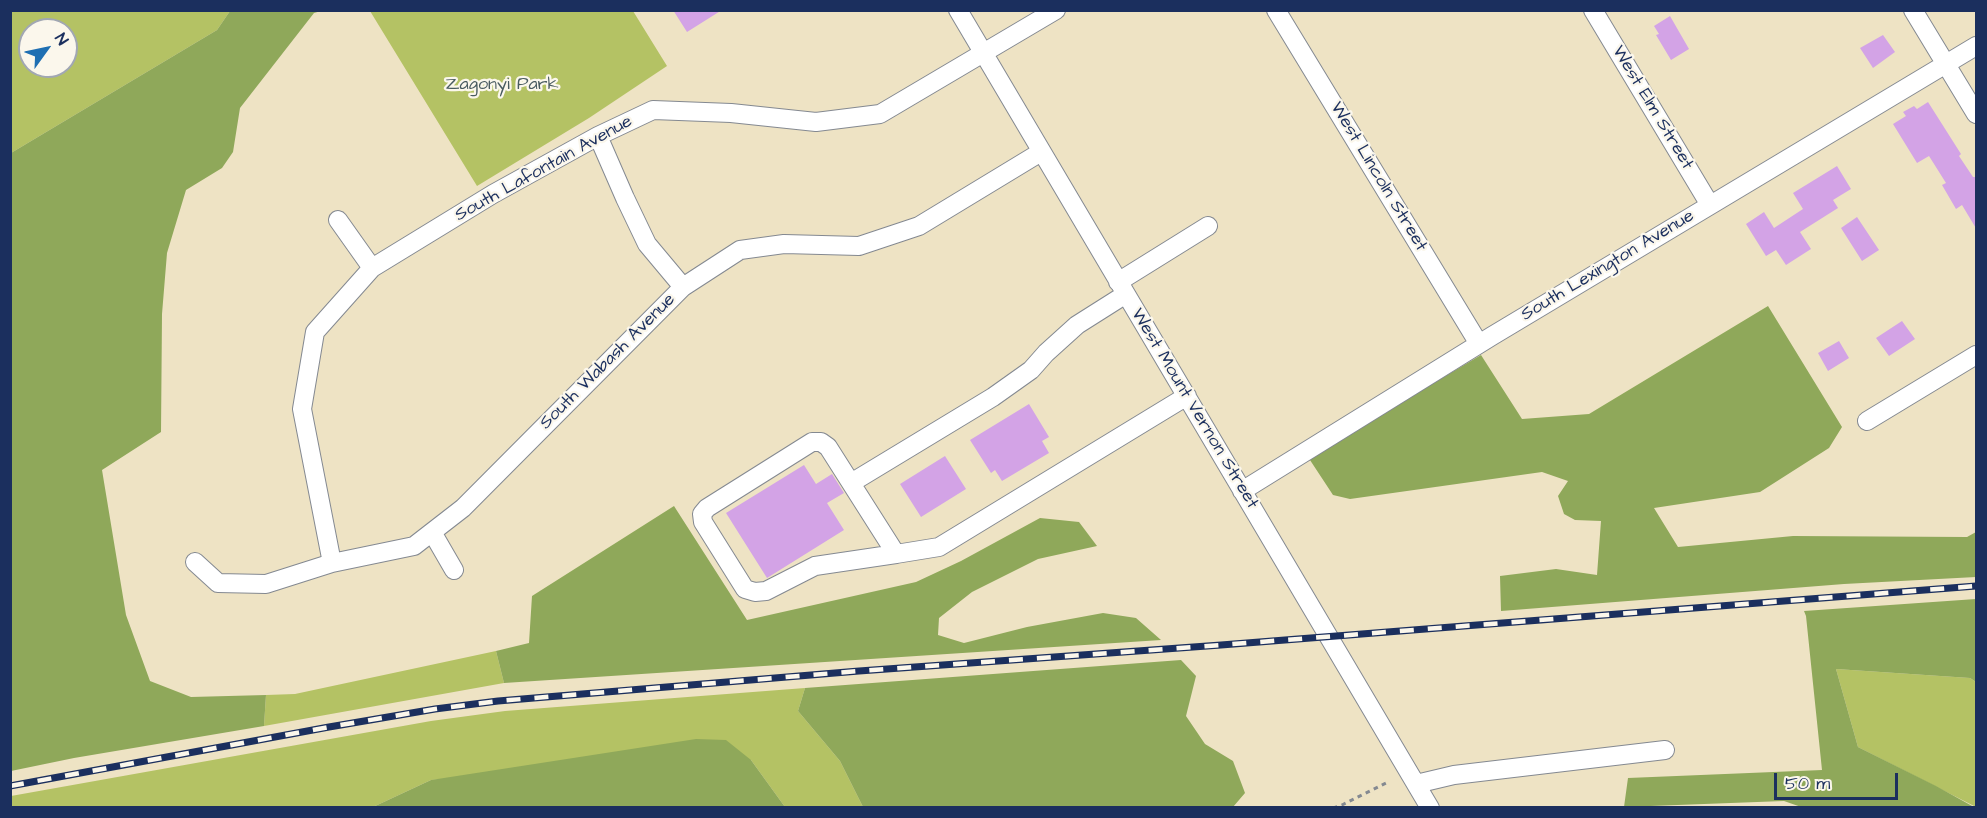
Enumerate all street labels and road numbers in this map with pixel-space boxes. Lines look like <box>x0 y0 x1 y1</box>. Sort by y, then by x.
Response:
street label: West Elm Street <box>1607 42 1697 174</box>
street label: West Lincoln Street <box>1325 98 1431 256</box>
street label: South Lafontain Avenue <box>452 111 636 227</box>
street label: South Lexington Avenue <box>1518 206 1698 326</box>
street label: South Wabash Avenue <box>536 290 680 434</box>
street label: West Mount Vernon Street <box>1126 305 1262 513</box>

